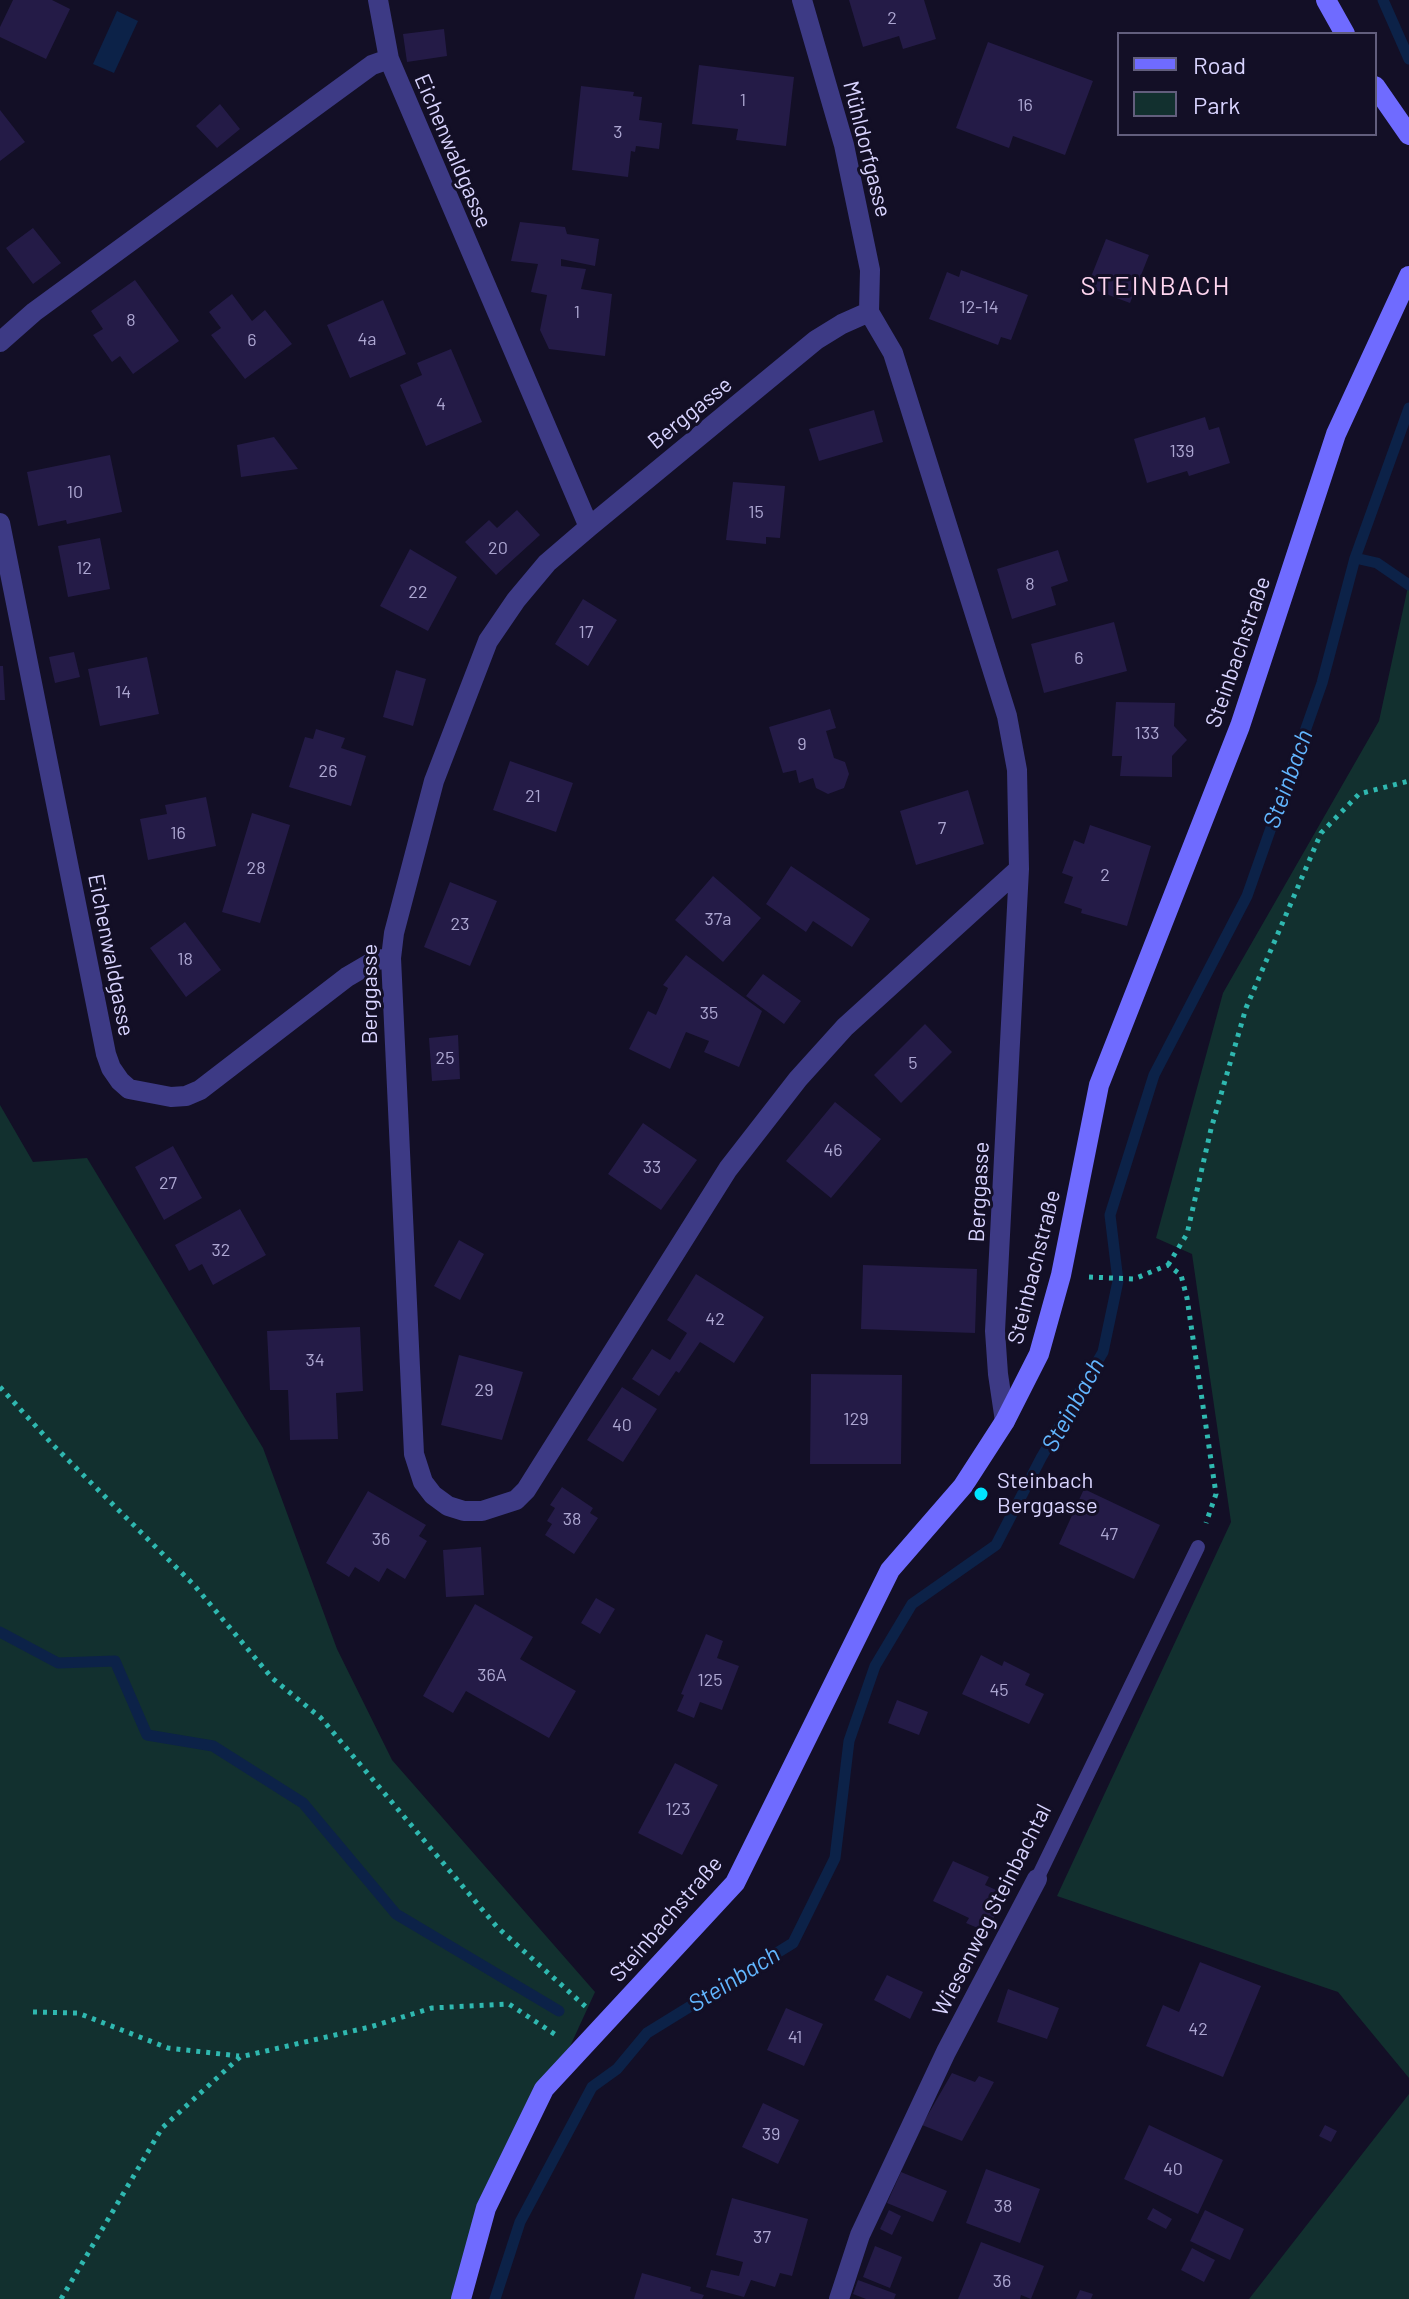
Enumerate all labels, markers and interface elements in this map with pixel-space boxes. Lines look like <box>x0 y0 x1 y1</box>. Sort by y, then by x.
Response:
house number: 2 <box>887 7 897 29</box>
legend <box>1117 32 1377 136</box>
text: Road <box>1193 50 1246 79</box>
street label: Eichenwaldgasse <box>409 70 497 232</box>
street label: Mühldorfgasse <box>837 78 897 220</box>
house number: 1 <box>740 89 746 111</box>
text: Park <box>1193 90 1240 119</box>
house number: 16 <box>1017 94 1033 116</box>
house number: 3 <box>613 121 623 143</box>
district label: STEINBACH <box>1080 270 1232 302</box>
house number: 12-14 <box>959 296 999 318</box>
house number: 1 <box>574 301 580 323</box>
house number: 8 <box>126 309 136 331</box>
house number: 4a <box>357 328 377 350</box>
house number: 6 <box>247 329 257 351</box>
street label: Berggasse <box>643 371 737 455</box>
house number: 4 <box>436 393 446 415</box>
house number: 139 <box>1170 440 1194 462</box>
house number: 10 <box>67 481 83 503</box>
house number: 15 <box>748 501 764 523</box>
house number: 20 <box>488 537 508 559</box>
house number: 12 <box>76 557 92 579</box>
house number: 8 <box>1025 573 1035 595</box>
street label: Steinbachstraße <box>1200 573 1276 731</box>
house number: 22 <box>408 581 428 603</box>
house number: 17 <box>579 621 593 643</box>
house number: 6 <box>1074 647 1084 669</box>
house number: 14 <box>115 681 131 703</box>
house number: 133 <box>1135 722 1159 744</box>
water label: Steinbach <box>1257 726 1319 832</box>
house number: 9 <box>797 733 807 755</box>
house number: 26 <box>319 760 337 782</box>
house number: 21 <box>525 785 541 807</box>
house number: 7 <box>938 817 946 839</box>
house number: 16 <box>170 822 186 844</box>
house number: 28 <box>246 857 266 879</box>
house number: 2 <box>1100 864 1110 886</box>
street label: Eichenwaldgasse <box>82 872 140 1038</box>
house number: 37a <box>705 908 731 930</box>
house number: 23 <box>451 913 469 935</box>
street label: Berggasse <box>357 944 383 1044</box>
house number: 18 <box>177 948 193 970</box>
house number: 35 <box>700 1002 718 1024</box>
house number: 25 <box>436 1047 454 1069</box>
house number: 5 <box>908 1052 918 1074</box>
house number: 46 <box>823 1139 843 1161</box>
street label: Berggasse <box>963 1141 995 1243</box>
house number: 33 <box>643 1156 661 1178</box>
house number: 27 <box>159 1172 177 1194</box>
street label: Steinbachstraße <box>1002 1187 1066 1347</box>
house number: 32 <box>212 1239 230 1261</box>
house number: 42 <box>705 1308 725 1330</box>
house number: 34 <box>305 1349 325 1371</box>
water label: Steinbach <box>1036 1353 1110 1457</box>
house number: 29 <box>474 1379 494 1401</box>
house number: 129 <box>843 1408 869 1430</box>
house number: 40 <box>612 1414 632 1436</box>
place label: Steinbach Berggasse <box>997 1468 1098 1520</box>
marker: Steinbach Berggasse <box>972 1485 990 1503</box>
house number: 38 <box>563 1508 581 1530</box>
house number: 47 <box>1100 1523 1118 1545</box>
house number: 36 <box>372 1528 390 1550</box>
house number: 36A <box>477 1664 507 1686</box>
house number: 125 <box>697 1669 723 1691</box>
house number: 45 <box>989 1679 1009 1701</box>
house number: 123 <box>665 1798 691 1820</box>
street label: Wiesenweg Steinbachtal <box>927 1800 1057 2020</box>
street label: Steinbachstraße <box>604 1851 728 1987</box>
water label: Steinbach <box>683 1940 785 2018</box>
house number: 42 <box>1188 2018 1208 2040</box>
house number: 41 <box>788 2026 802 2048</box>
house number: 39 <box>762 2123 780 2145</box>
house number: 40 <box>1163 2158 1183 2180</box>
house number: 38 <box>994 2195 1012 2217</box>
house number: 37 <box>753 2226 771 2248</box>
house number: 36 <box>993 2270 1011 2292</box>

